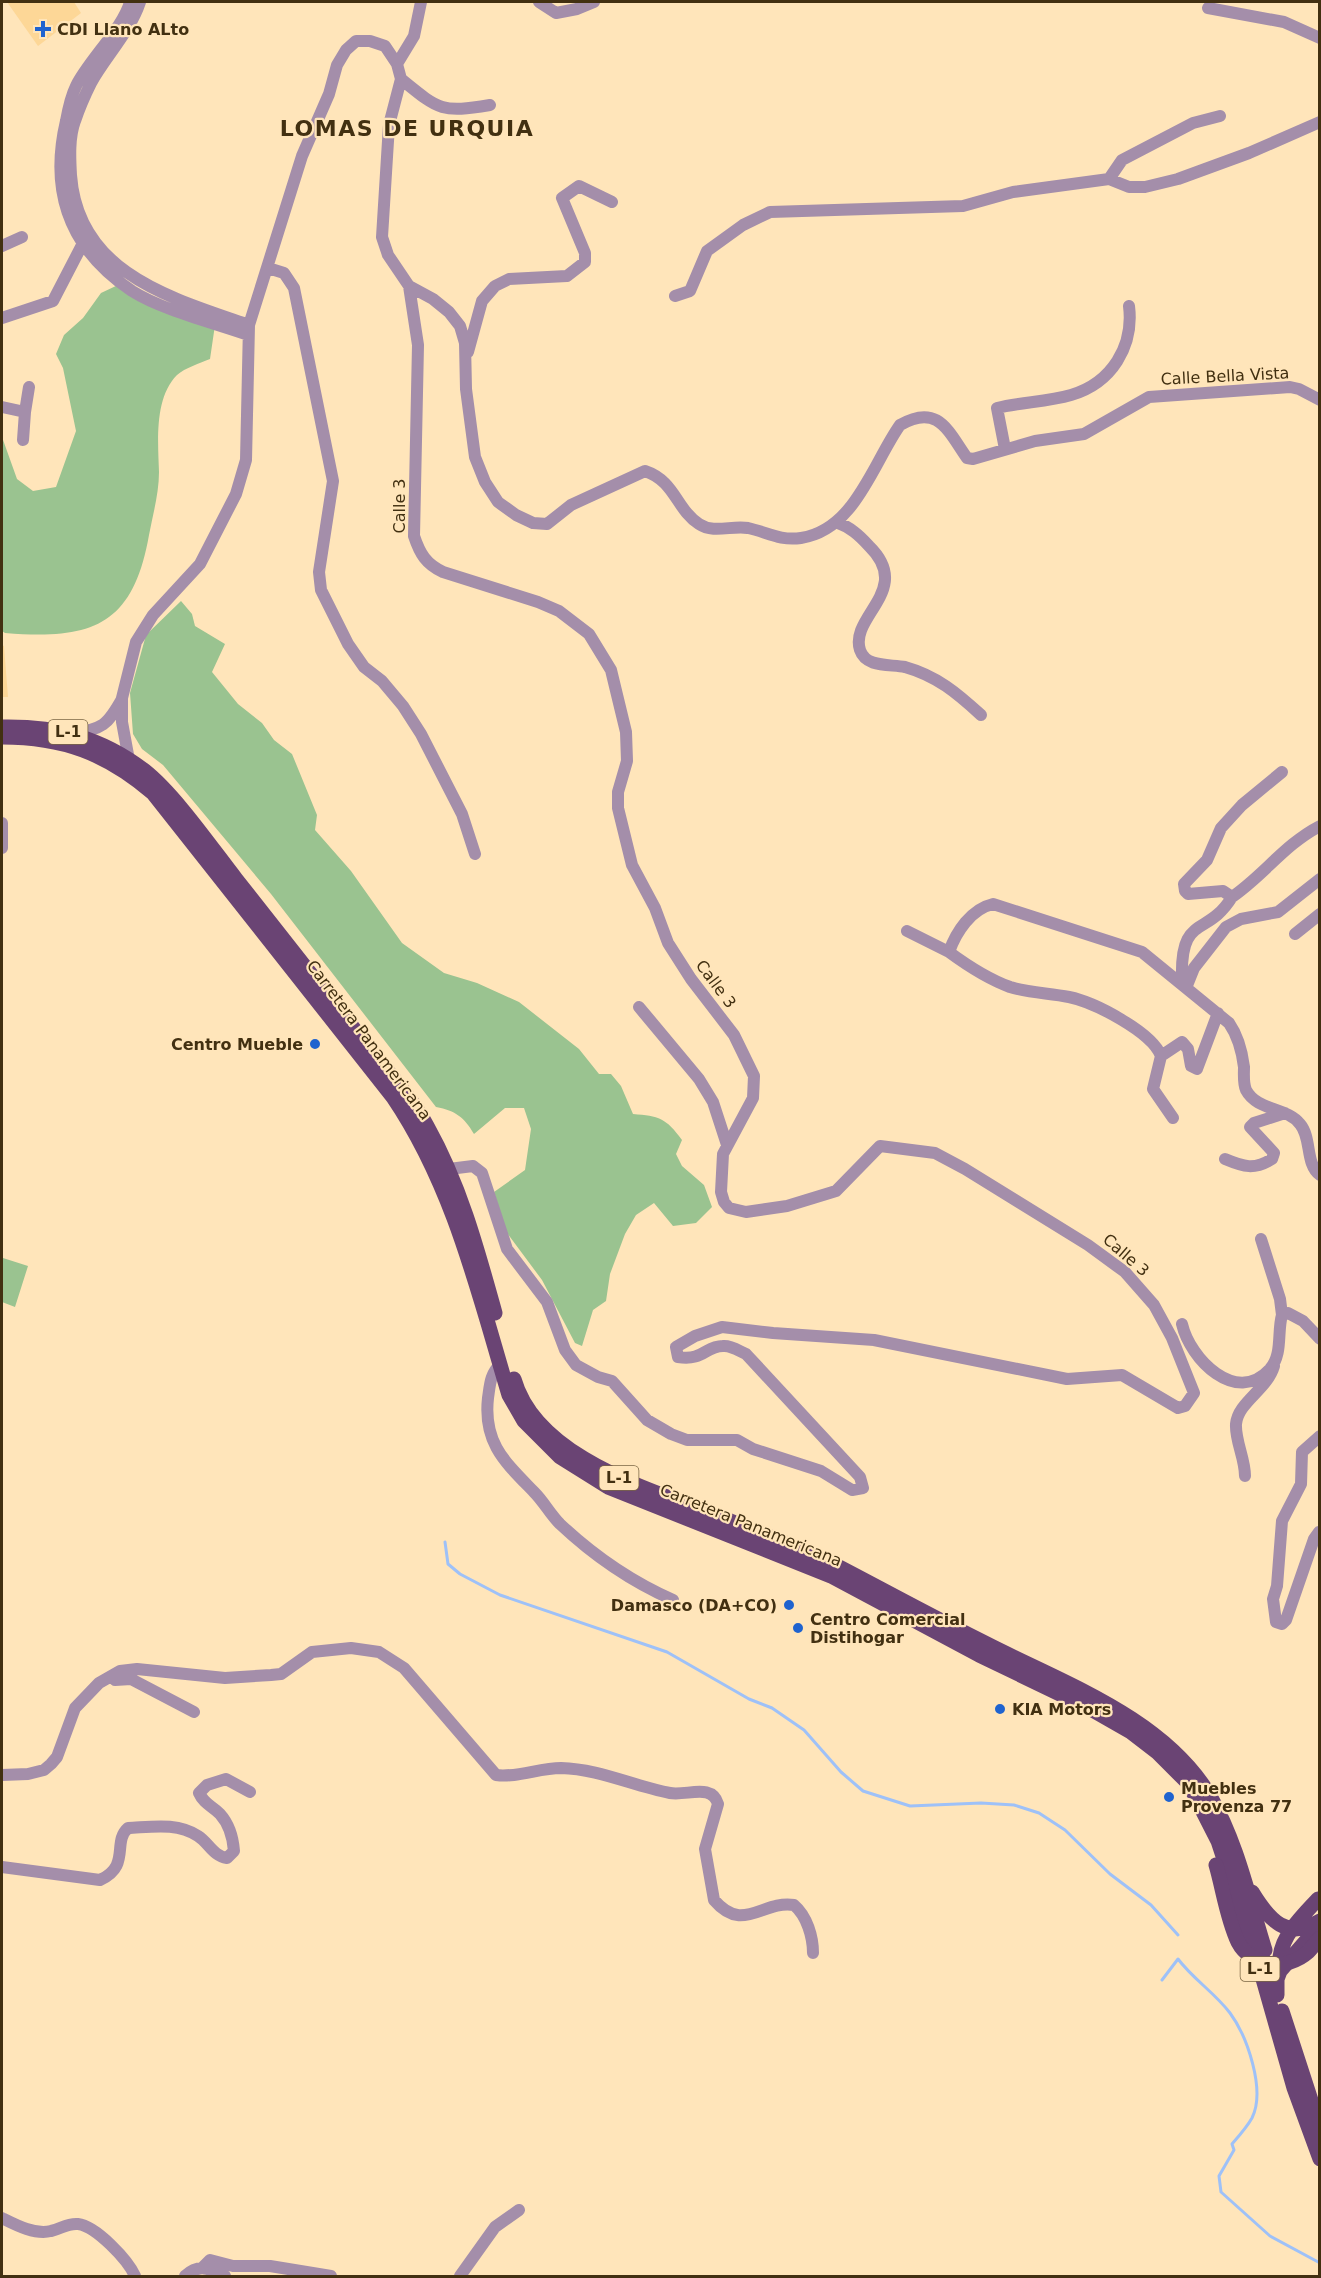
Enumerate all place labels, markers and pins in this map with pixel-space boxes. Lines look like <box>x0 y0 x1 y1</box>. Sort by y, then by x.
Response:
marker: CDI Llano ALto <box>34 20 52 38</box>
place label: CDI Llano ALto <box>57 20 189 39</box>
place label: Centro Mueble <box>171 1035 303 1054</box>
marker: Centro Mueble <box>308 1037 322 1051</box>
place label: Damasco (DA+CO) <box>611 1596 777 1615</box>
marker: Damasco (DA+CO) <box>782 1598 796 1612</box>
place label: Centro Comercial Distihogar <box>810 1610 965 1647</box>
marker: Centro Comercial Distihogar <box>791 1621 805 1635</box>
place label: KIA Motors <box>1012 1700 1111 1719</box>
marker: KIA Motors <box>993 1702 1007 1716</box>
place label: Muebles Provenza 77 <box>1181 1779 1292 1816</box>
marker: Muebles Provenza 77 <box>1162 1790 1176 1804</box>

